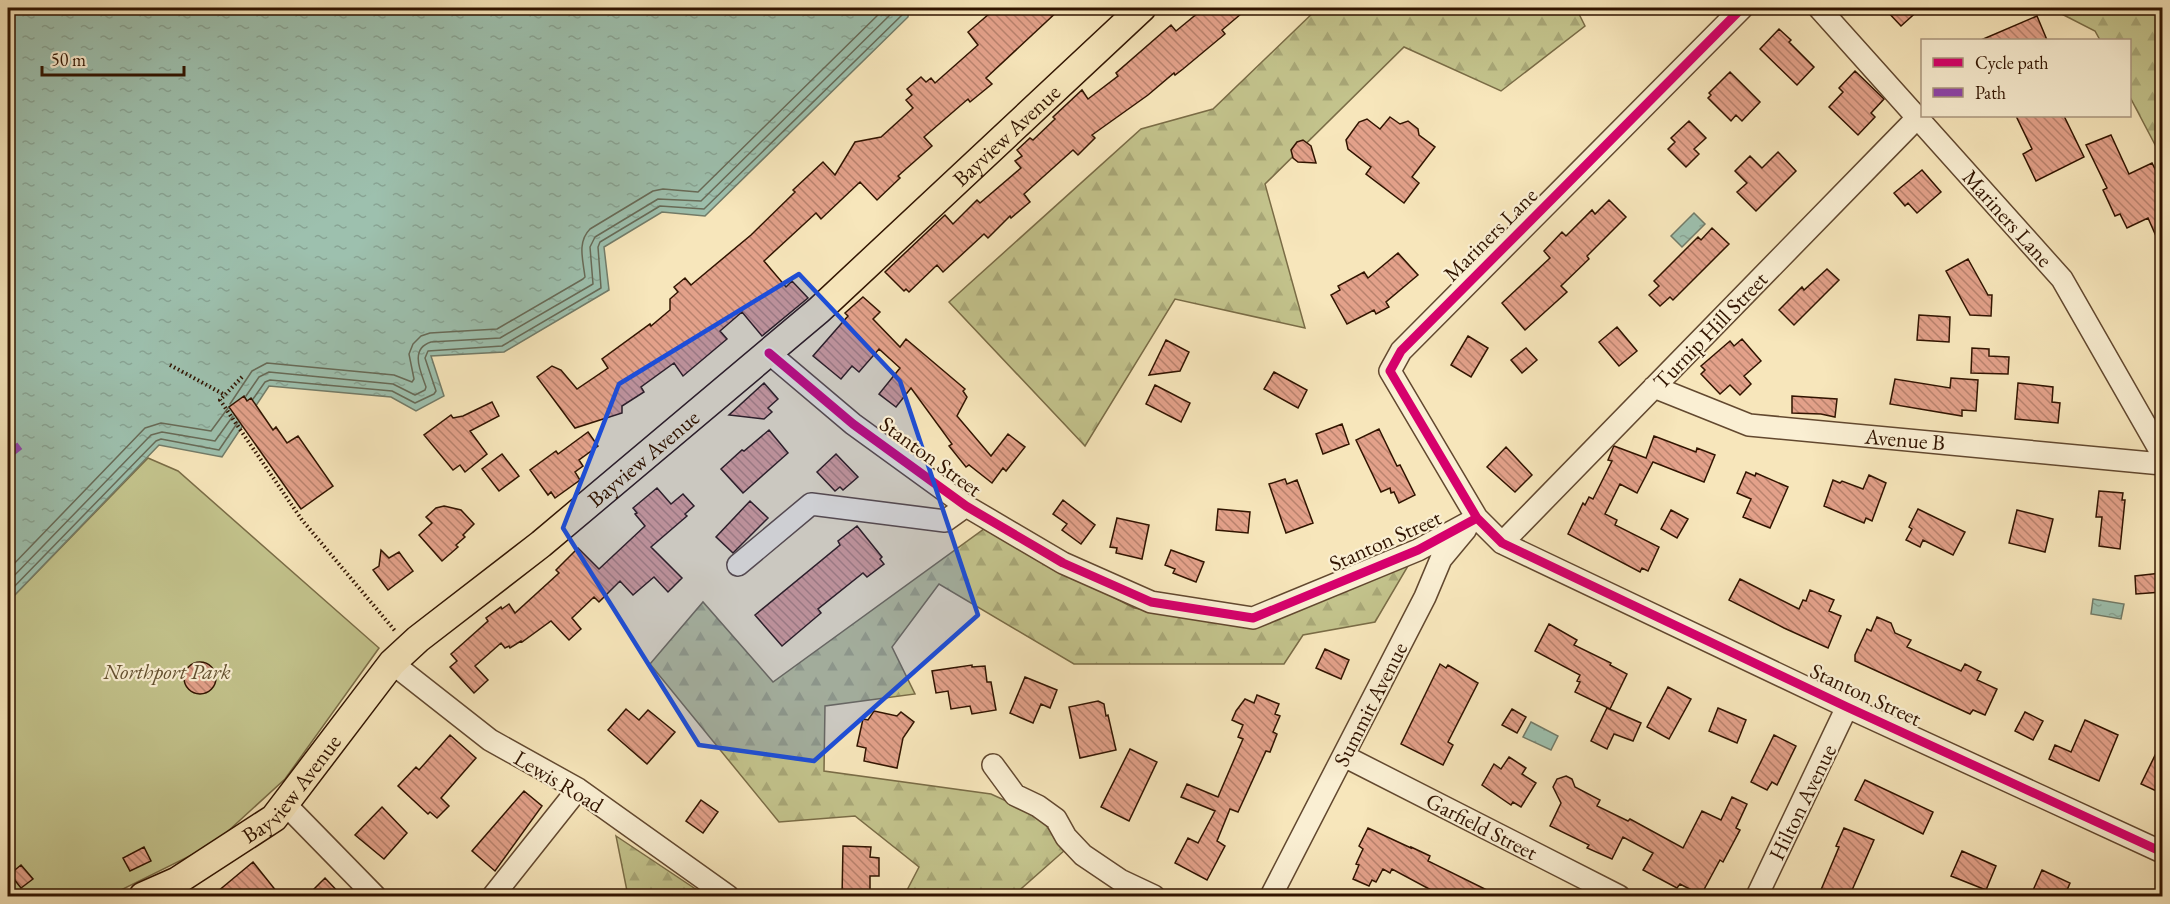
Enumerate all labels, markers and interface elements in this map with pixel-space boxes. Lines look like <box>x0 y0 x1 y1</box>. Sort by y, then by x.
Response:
scale bar <box>42 39 184 77</box>
legend <box>1921 39 2131 117</box>
text: 50 m <box>51 48 86 71</box>
text: Cycle path <box>1975 51 2049 74</box>
street label: Bayview Avenue <box>946 78 1067 193</box>
text: Path <box>1975 81 2006 104</box>
street label: Mariners Lane <box>1956 163 2059 274</box>
street label: Mariners Lane <box>1437 181 1544 288</box>
street label: Turnip Hill Street <box>1647 265 1774 395</box>
street label: Bayview Avenue <box>582 403 706 514</box>
street label: Stanton Street <box>874 409 988 503</box>
street label: Avenue B <box>1863 421 1946 457</box>
street label: Stanton Street <box>1325 503 1446 578</box>
street label: Summit Avenue <box>1327 637 1414 771</box>
street label: Stanton Street <box>1805 656 1926 733</box>
park label: Northport Park <box>102 657 231 686</box>
street label: Bayview Avenue <box>237 728 348 850</box>
street label: Hilton Avenue <box>1762 739 1843 865</box>
street label: Lewis Road <box>509 743 610 820</box>
street label: Garfield Street <box>1421 786 1542 867</box>

